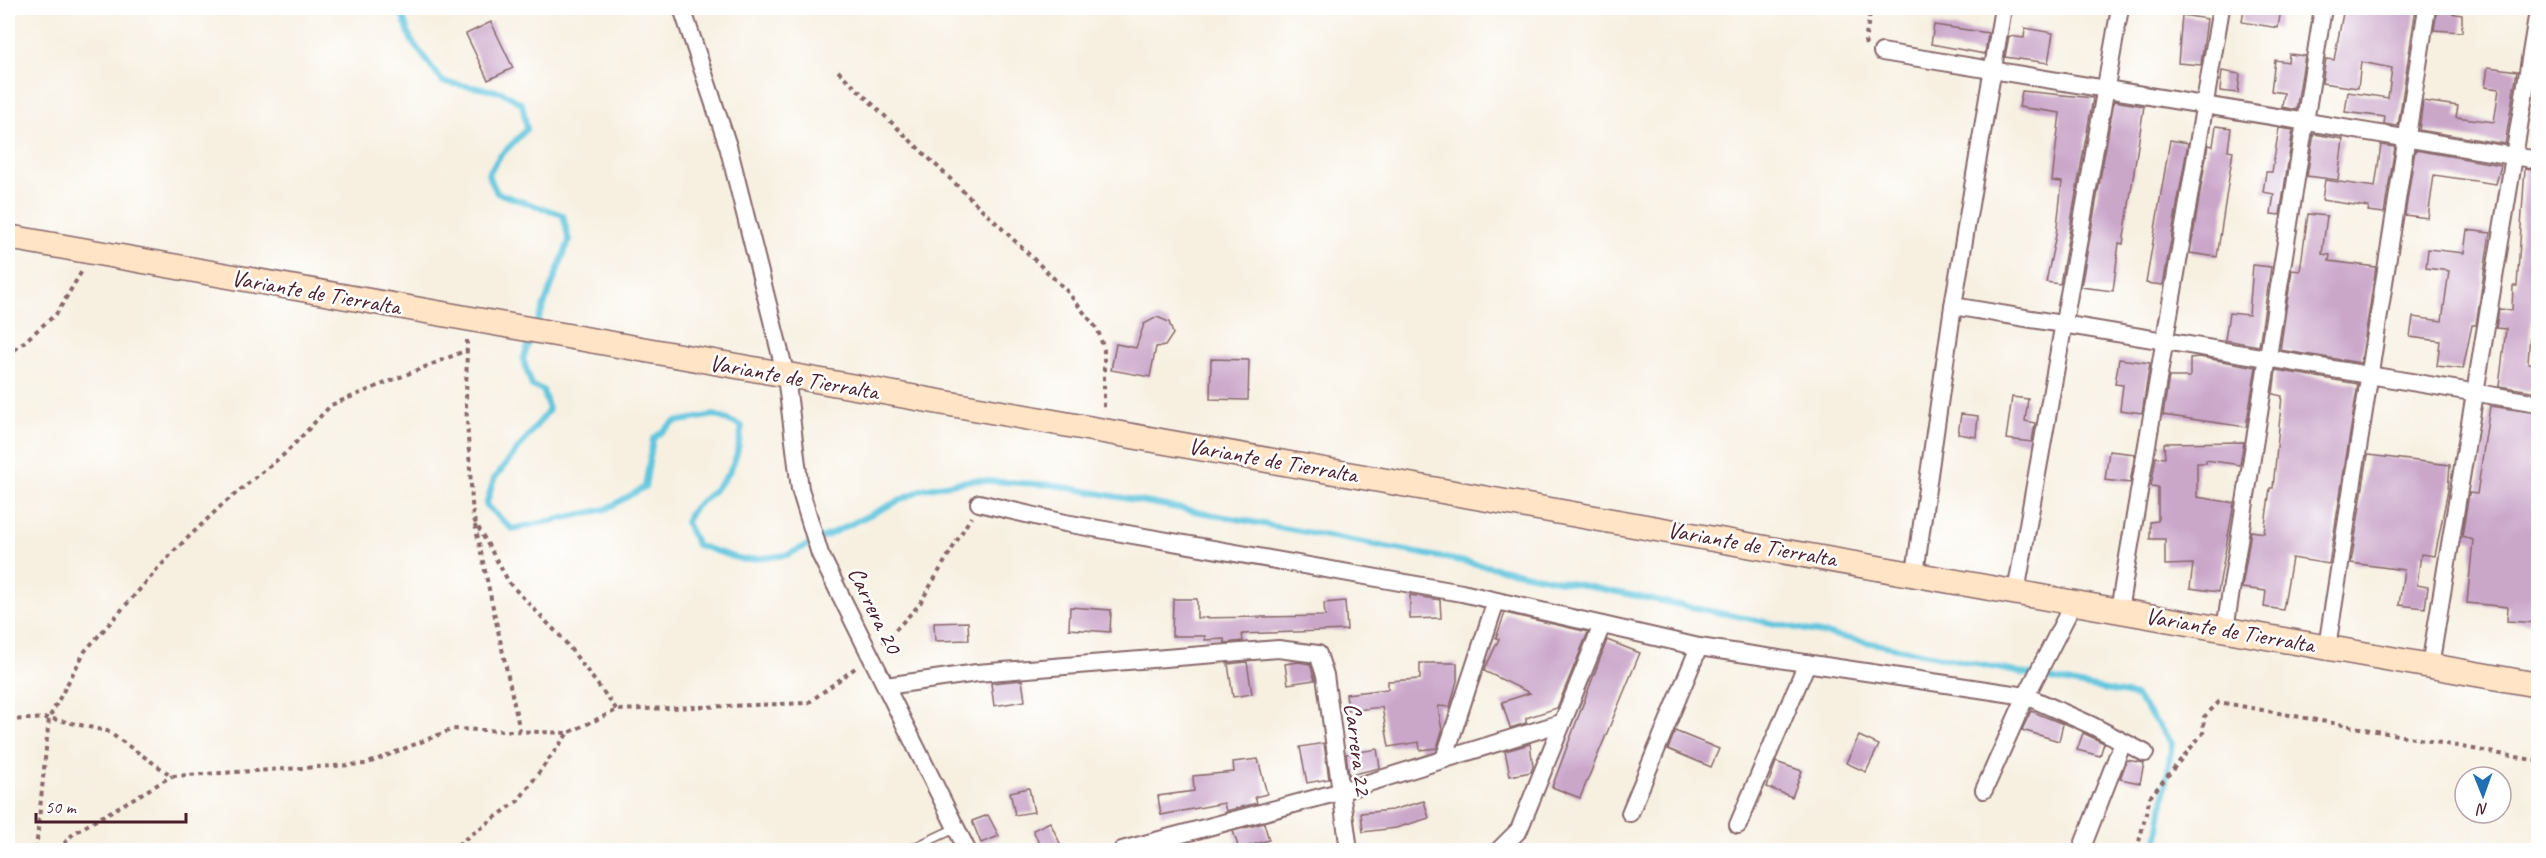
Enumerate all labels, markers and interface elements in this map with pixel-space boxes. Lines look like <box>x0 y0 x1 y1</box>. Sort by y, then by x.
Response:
street label: Variante de Tierralta <box>229 262 405 322</box>
street label: Variante de Tierralta <box>707 347 883 407</box>
street label: Variante de Tierralta <box>1186 430 1362 490</box>
street label: Variante de Tierralta <box>1665 514 1841 574</box>
street label: Carrera 20 <box>841 562 910 660</box>
street label: Variante de Tierralta <box>2143 600 2319 660</box>
street label: Carrera 22 <box>1337 701 1379 799</box>
north arrow <box>2453 765 2513 825</box>
scale bar <box>36 786 186 824</box>
text: 50 m <box>45 796 78 818</box>
text: N <box>2475 799 2488 819</box>

